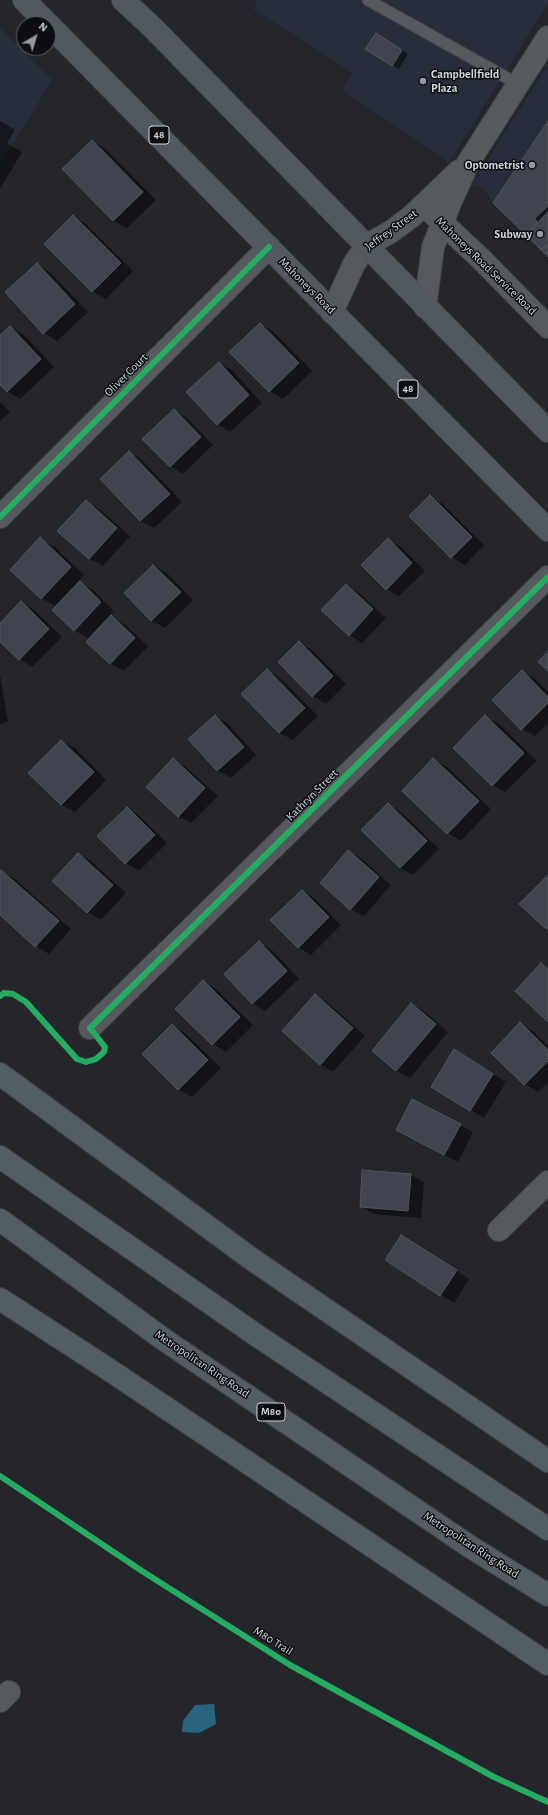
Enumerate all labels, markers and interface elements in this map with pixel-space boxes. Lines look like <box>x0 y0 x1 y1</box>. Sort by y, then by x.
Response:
north arrow <box>16 16 56 56</box>
text: N <box>37 20 49 34</box>
place label: Campbellfield Plaza <box>431 67 499 95</box>
marker: Campbellfield Plaza <box>418 76 428 86</box>
road number: 48 <box>149 126 169 144</box>
place label: Optometrist <box>465 158 524 172</box>
marker: Optometrist <box>527 160 537 170</box>
street label: Jeffrey Street <box>362 206 420 254</box>
street label: Mahoneys Road Service Road <box>432 214 540 318</box>
place label: Subway <box>494 227 532 241</box>
marker: Subway <box>535 229 545 239</box>
street label: Mahoneys Road <box>276 255 338 317</box>
street label: Oliver Court <box>101 350 151 400</box>
road number: 48 <box>398 380 418 398</box>
street label: Kathryn Street <box>283 766 341 824</box>
street label: Metropolitan Ring Road <box>152 1327 252 1401</box>
road number: M80 <box>257 1403 285 1421</box>
street label: Metropolitan Ring Road <box>420 1509 522 1581</box>
street label: M80 Trail <box>251 1623 295 1659</box>

